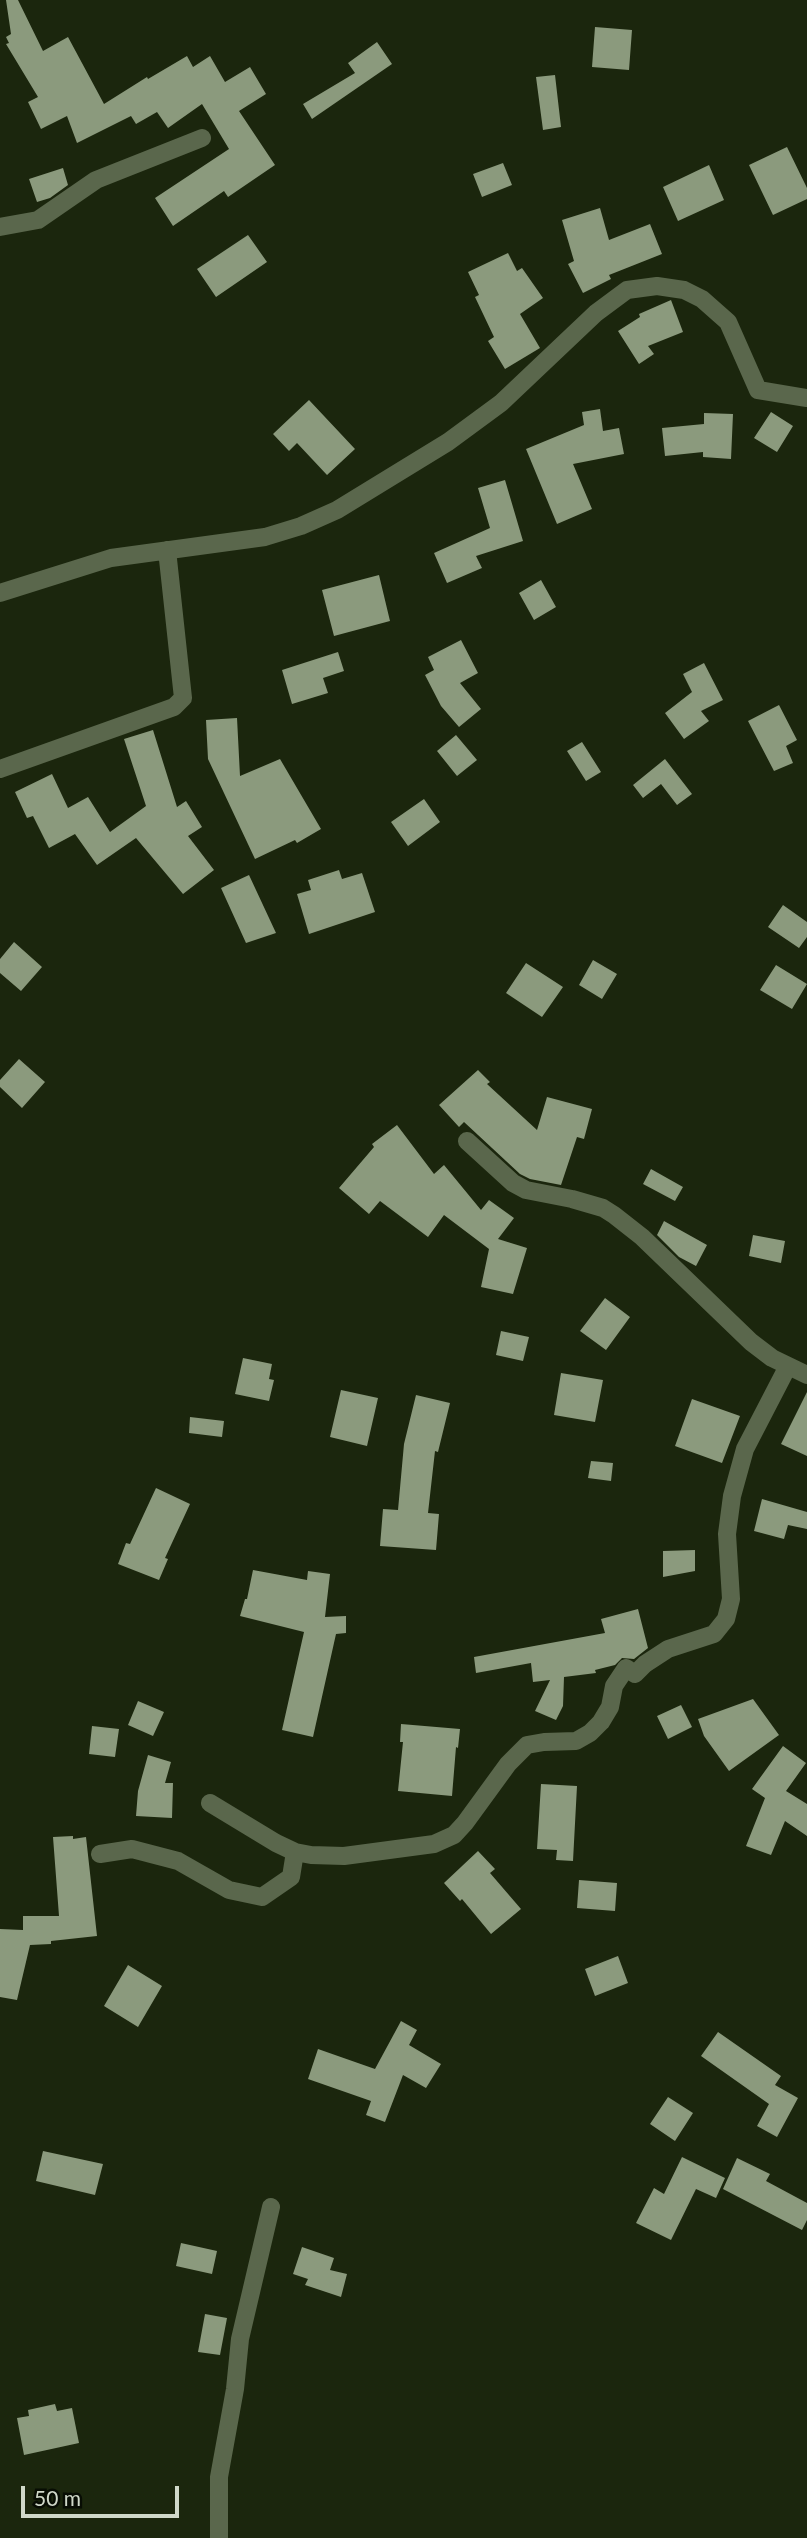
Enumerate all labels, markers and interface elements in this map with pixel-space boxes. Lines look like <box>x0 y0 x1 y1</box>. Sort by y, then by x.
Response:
scale bar <box>24 2472 182 2516</box>
text: 50 m <box>34 2485 81 2510</box>

